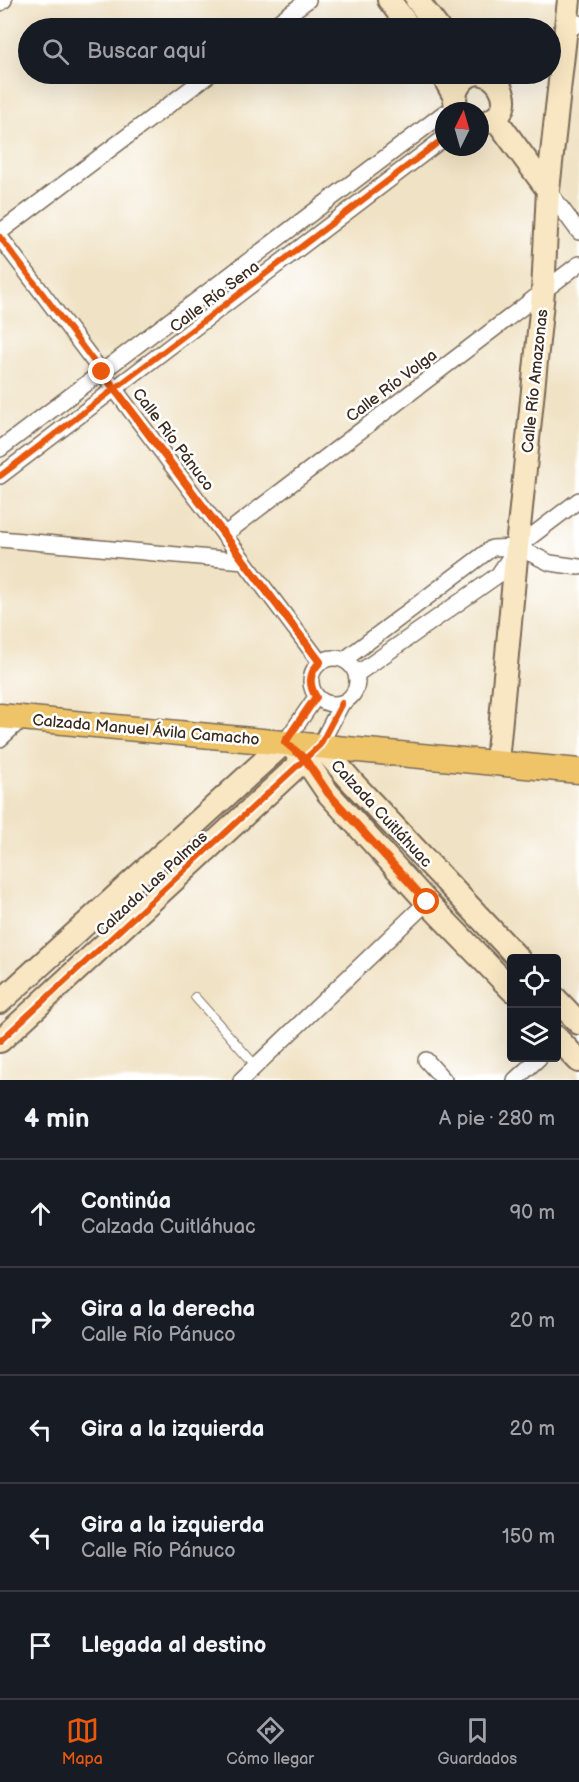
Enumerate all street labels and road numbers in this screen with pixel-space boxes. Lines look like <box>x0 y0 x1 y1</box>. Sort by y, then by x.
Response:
street label: Calle Río Sena <box>167 257 263 337</box>
street label: Calle Río Amazonas <box>518 308 552 454</box>
street label: Calle Río Volga <box>343 346 441 427</box>
street label: Calle Río Pánuco <box>128 385 218 495</box>
street label: Calzada Manuel Ávila Camacho <box>31 709 260 750</box>
street label: Calzada Cuitláhuac <box>326 756 436 872</box>
street label: Calzada Las Palmas <box>92 828 212 941</box>

